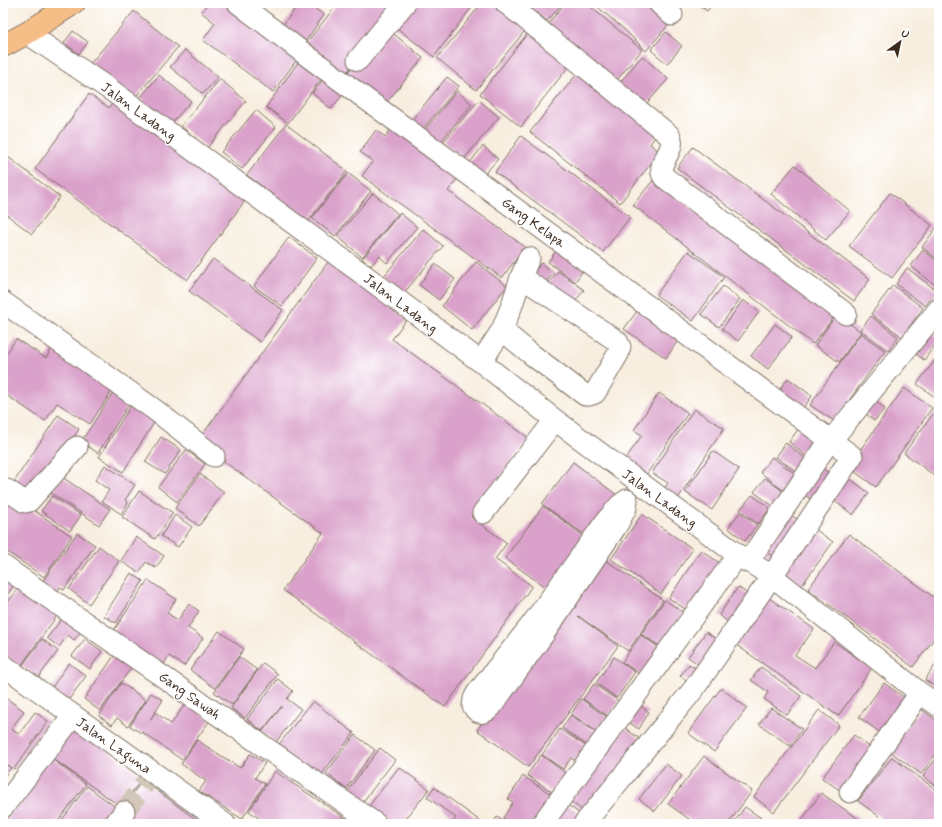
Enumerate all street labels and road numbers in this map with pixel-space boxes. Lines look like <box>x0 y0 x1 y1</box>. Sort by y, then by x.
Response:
street label: Jalan Ladang <box>97 78 180 145</box>
street label: Gang Kelapa <box>497 194 569 253</box>
street label: Jalan Ladang <box>360 270 441 338</box>
street label: Jalan Ladang <box>618 465 701 532</box>
street label: Gang Sawah <box>154 668 224 725</box>
street label: Jalan Laguna <box>71 713 155 780</box>

